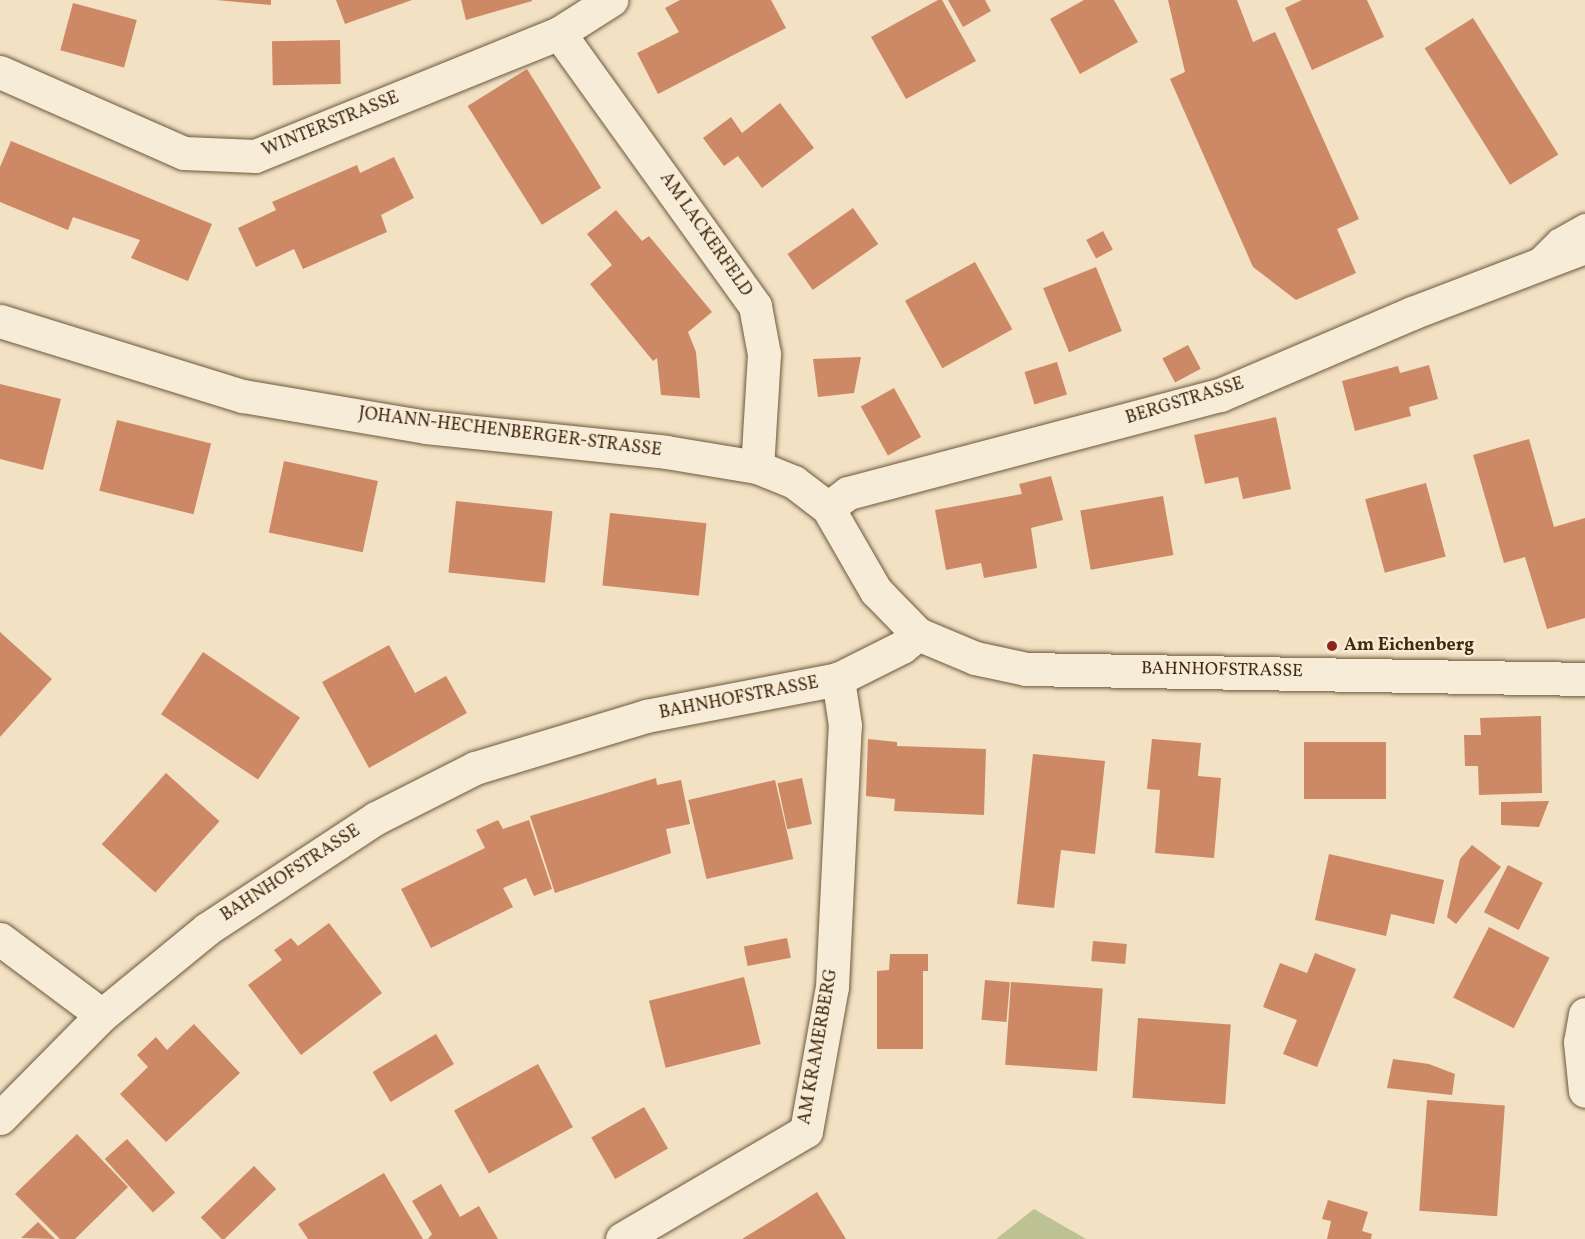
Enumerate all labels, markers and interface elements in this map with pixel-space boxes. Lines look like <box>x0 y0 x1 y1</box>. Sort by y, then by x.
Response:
street label: WINTERSTRASSE <box>259 88 403 162</box>
street label: AM LACKERFELD <box>654 169 756 301</box>
street label: BERGSTRASSE <box>1123 374 1247 430</box>
street label: JOHANN-HECHENBERGER-STRASSE <box>357 404 663 462</box>
place label: Am Eichenberg <box>1344 635 1474 657</box>
marker: Am Eichenberg <box>1325 639 1339 653</box>
street label: BAHNHOFSTRASSE <box>1141 659 1303 683</box>
street label: BAHNHOFSTRASSE <box>657 673 821 725</box>
street label: BAHNHOFSTRASSE <box>217 821 365 927</box>
street label: AM KRAMERBERG <box>795 968 843 1126</box>

